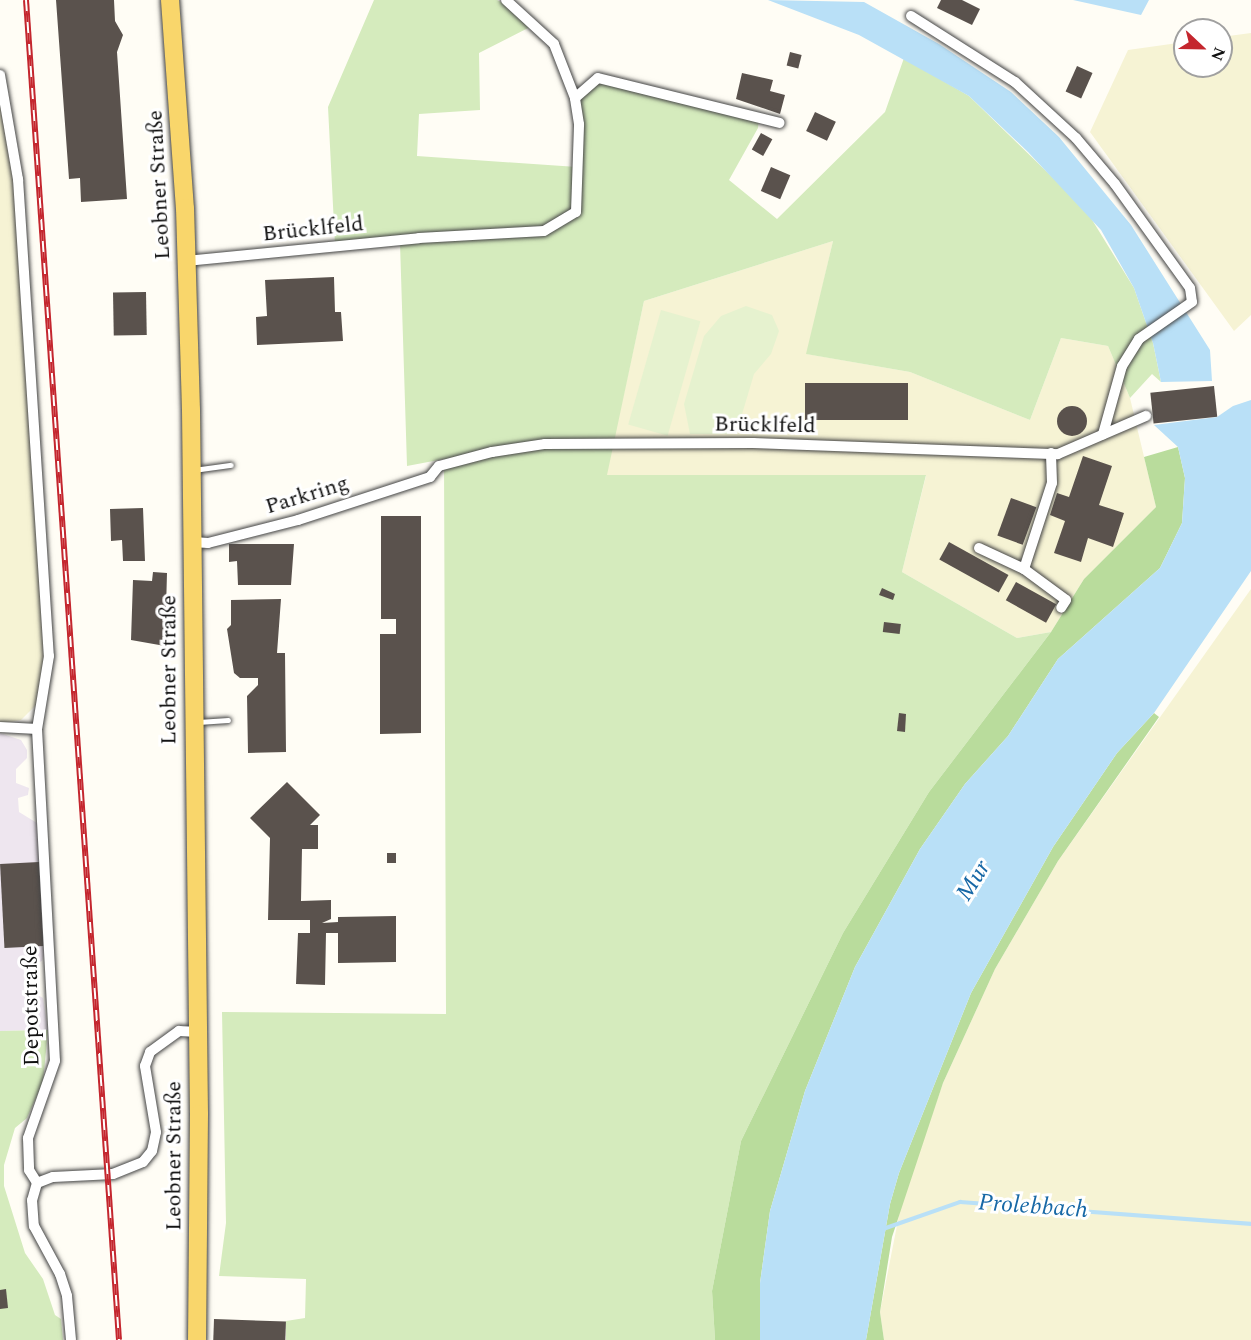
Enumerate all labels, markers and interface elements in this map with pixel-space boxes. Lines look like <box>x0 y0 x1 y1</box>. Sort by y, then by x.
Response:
north arrow <box>1173 18 1233 78</box>
text: N <box>1204 43 1231 65</box>
street label: Leobner Straße <box>142 109 176 261</box>
street label: Brücklfeld <box>261 211 365 247</box>
street label: Brücklfeld <box>714 411 816 439</box>
street label: Parkring <box>262 470 352 520</box>
street label: Leobner Straße <box>156 595 182 745</box>
water label: Mur <box>951 855 997 907</box>
street label: Depotstraße <box>17 945 45 1067</box>
street label: Leobner Straße <box>161 1081 187 1231</box>
water label: Prolebbach <box>977 1189 1089 1225</box>

